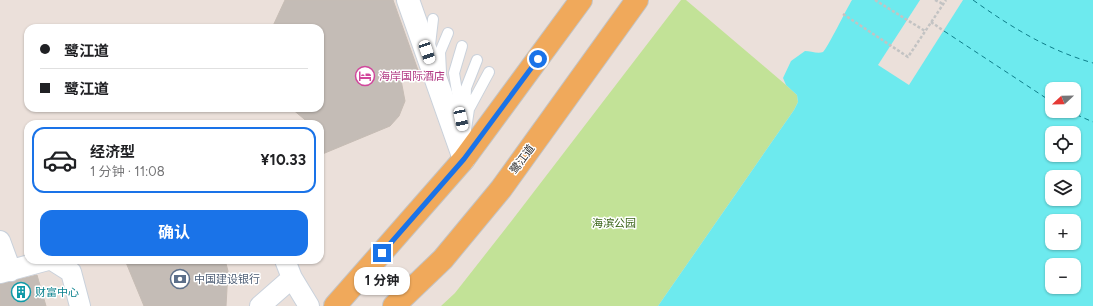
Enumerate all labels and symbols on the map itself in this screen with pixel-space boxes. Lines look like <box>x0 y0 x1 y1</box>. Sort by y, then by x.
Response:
car <box>417 39 437 65</box>
route start <box>529 50 547 68</box>
hotel icon: 海岸国际酒店 <box>354 65 376 87</box>
place label: 海岸国际酒店 <box>379 70 445 83</box>
north arrow <box>1045 82 1081 118</box>
car <box>453 106 469 132</box>
street label: 鹭江道 <box>507 142 537 176</box>
park label: 海滨公园 <box>592 217 636 230</box>
route end <box>373 244 391 262</box>
callout: 1 分钟 <box>354 267 410 295</box>
bank icon: 中国建设银行 <box>169 268 191 290</box>
place label: 中国建设银行 <box>194 273 260 286</box>
building icon: 财富中心 <box>10 281 32 303</box>
place label: 财富中心 <box>35 286 79 299</box>

